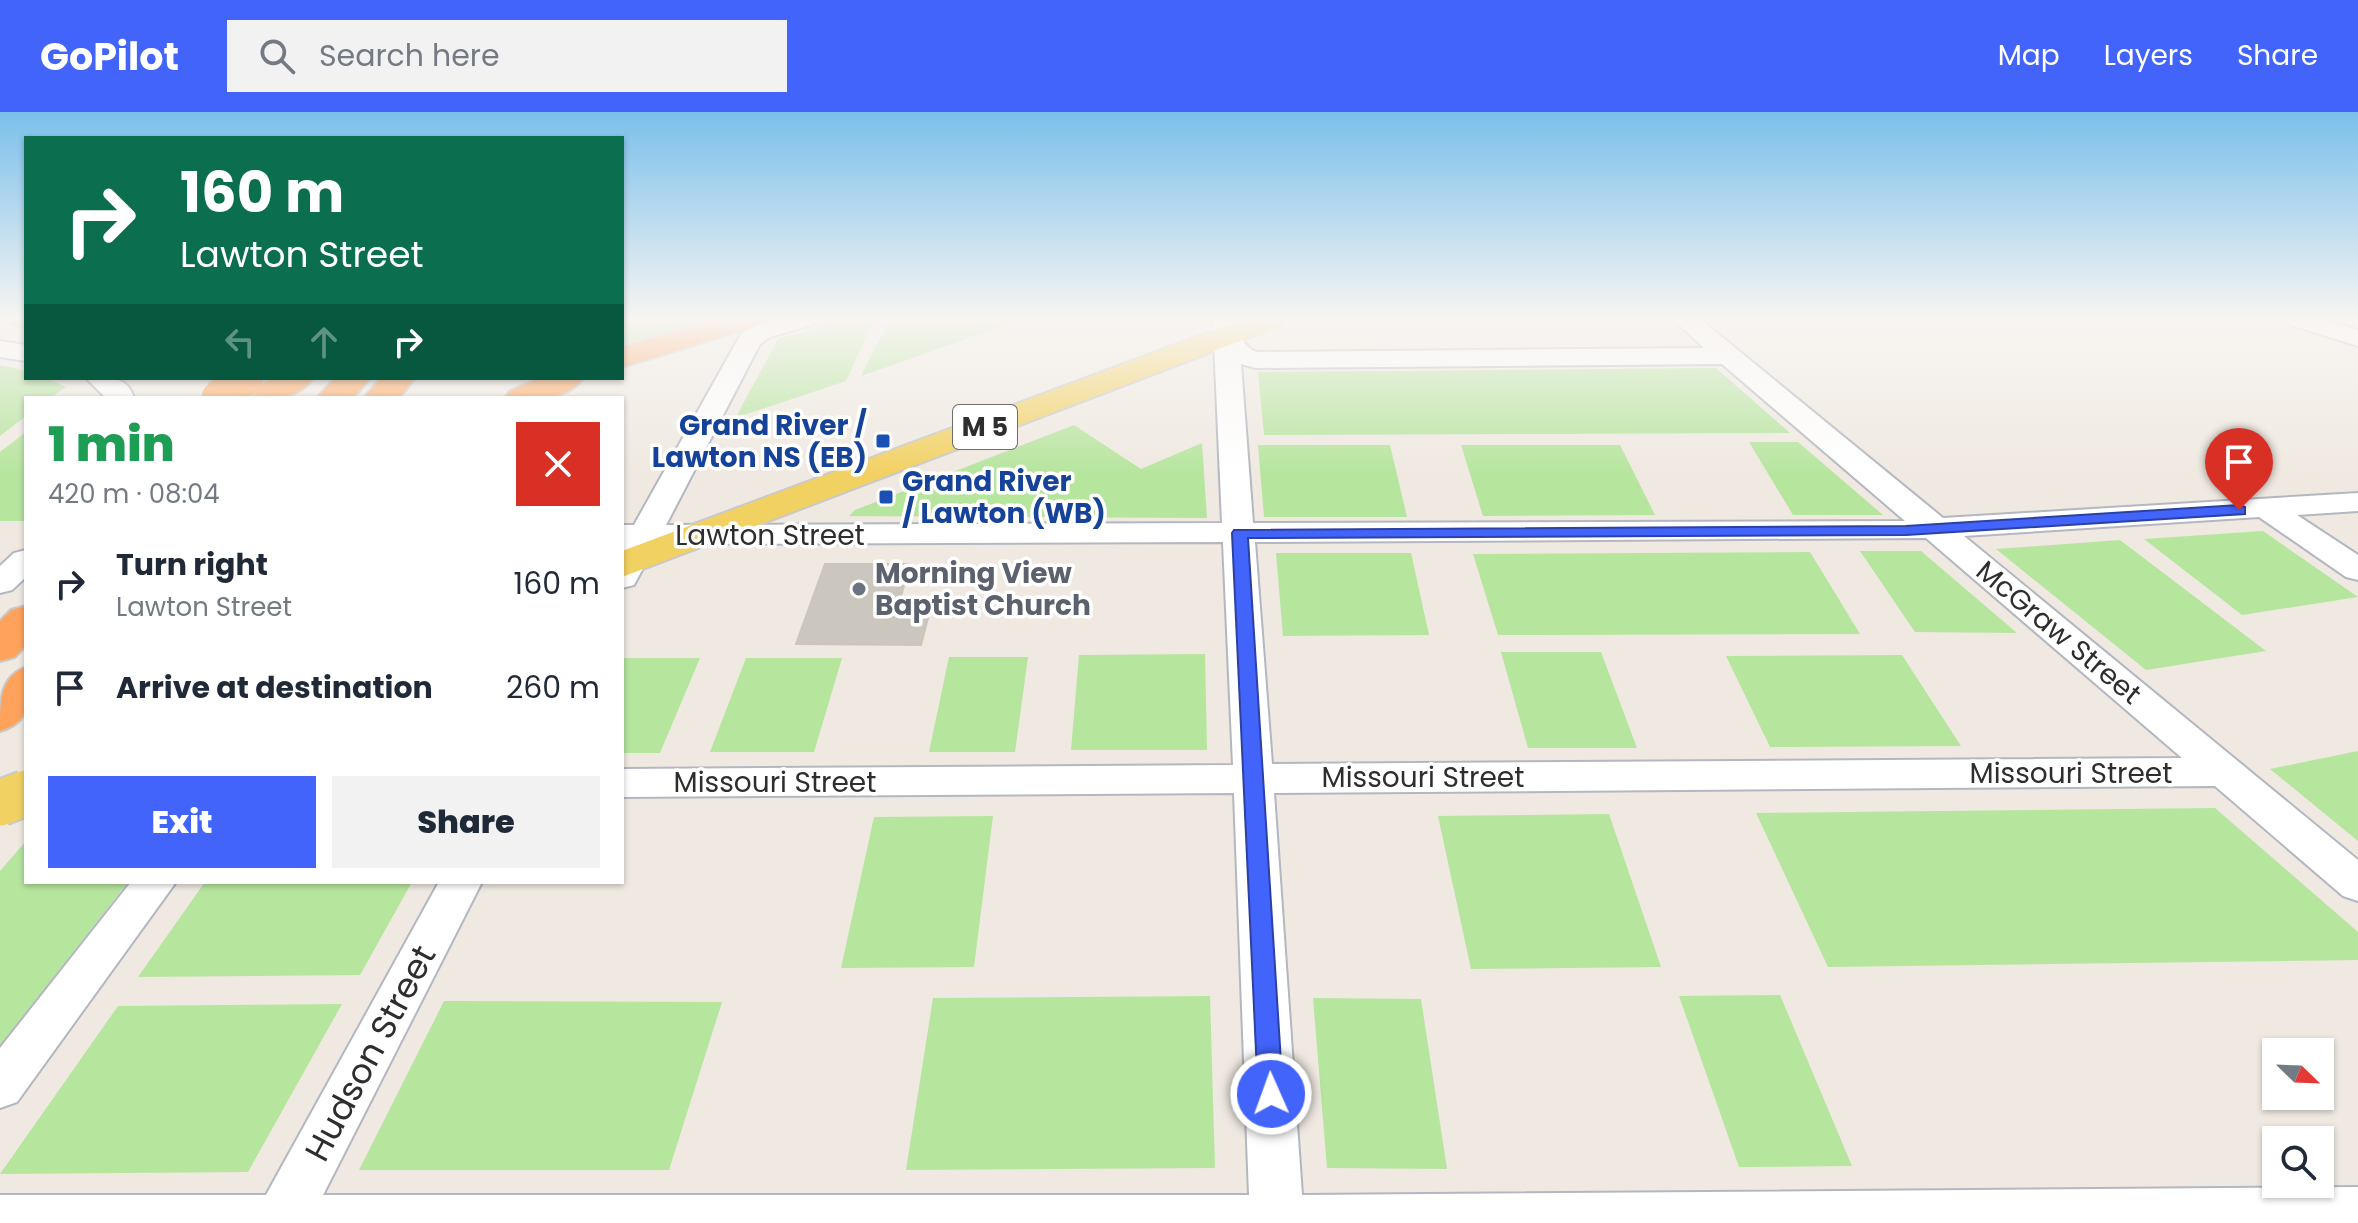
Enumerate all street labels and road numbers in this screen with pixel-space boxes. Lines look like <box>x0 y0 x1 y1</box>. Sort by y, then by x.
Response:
road number: M 5 <box>953 405 1017 449</box>
street label: Lawton Street <box>675 516 865 555</box>
street label: McGraw Street <box>1968 552 2150 713</box>
street label: Missouri Street <box>1970 754 2172 793</box>
street label: Missouri Street <box>1322 758 1524 797</box>
street label: Missouri Street <box>674 763 876 802</box>
street label: Hudson Street <box>293 937 447 1169</box>

